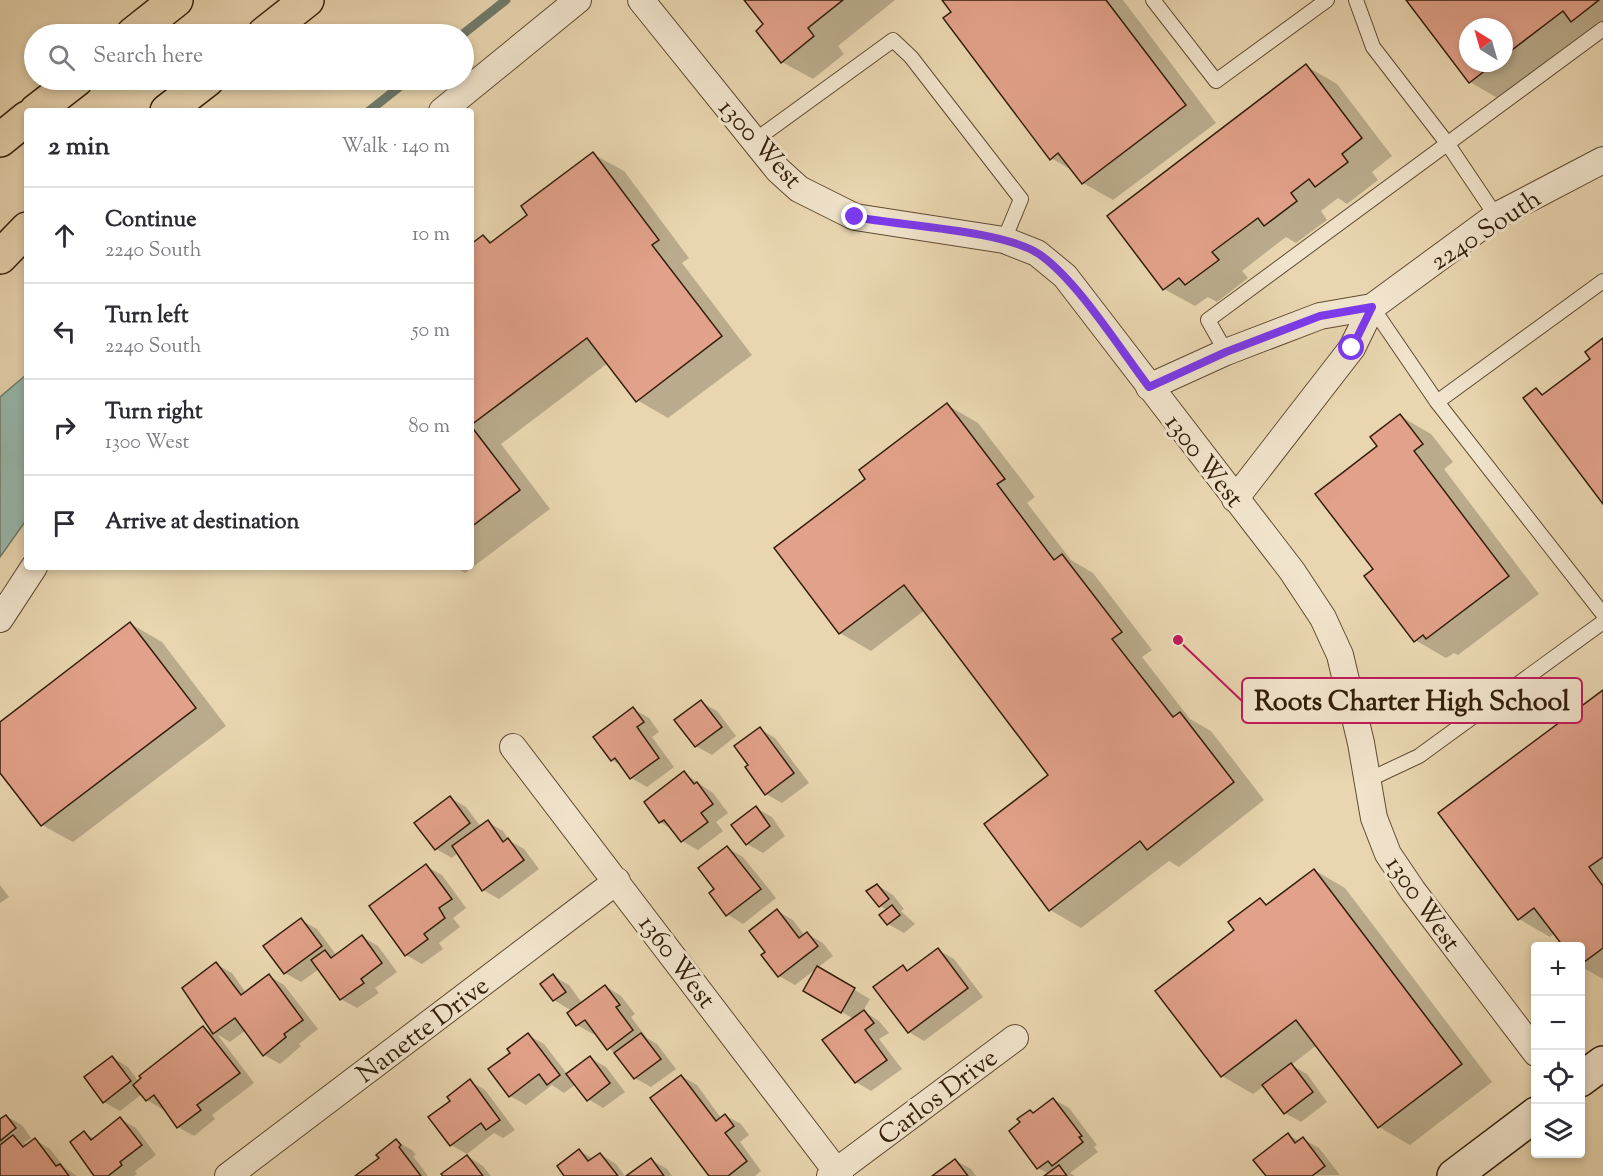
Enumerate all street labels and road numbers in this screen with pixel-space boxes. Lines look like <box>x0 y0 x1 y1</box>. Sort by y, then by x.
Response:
street label: 1300 West <box>709 92 810 198</box>
street label: 2240 South <box>1424 181 1549 281</box>
street label: 1300 West <box>1155 407 1251 516</box>
street label: 1300 West <box>1375 849 1469 960</box>
street label: 1360 West <box>628 908 724 1017</box>
street label: Nanette Drive <box>349 969 498 1093</box>
street label: Carlos Drive <box>871 1041 1006 1155</box>

